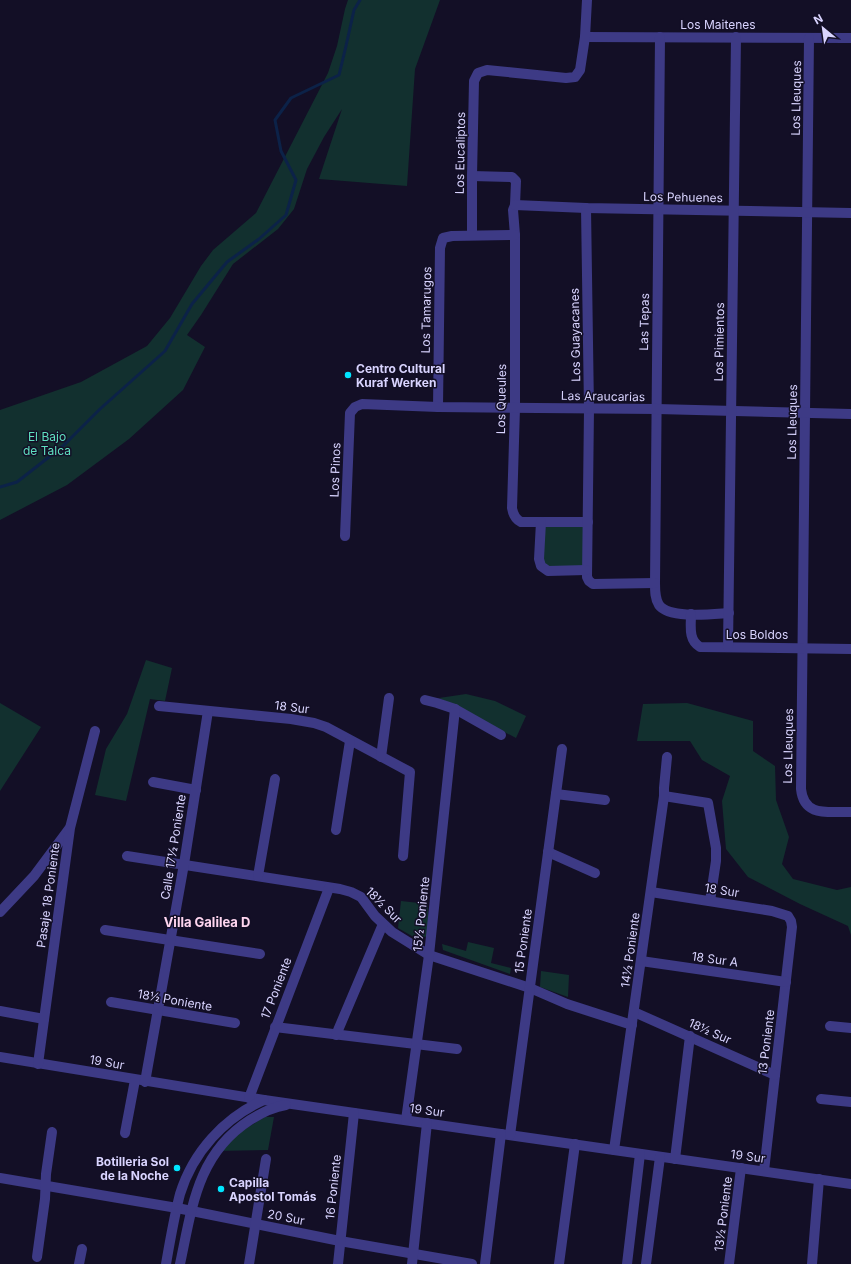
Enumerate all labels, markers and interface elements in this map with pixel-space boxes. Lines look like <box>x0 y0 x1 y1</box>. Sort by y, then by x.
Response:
north arrow <box>803 8 843 48</box>
text: N <box>811 11 825 27</box>
street label: Los Maitenes <box>680 17 756 32</box>
street label: Los Lleuques <box>788 60 804 136</box>
street label: Los Eucaliptos <box>452 112 468 194</box>
street label: Los Pehuenes <box>643 189 723 205</box>
street label: Los Tamarugos <box>418 266 434 354</box>
street label: Los Guayacanes <box>567 288 583 382</box>
street label: Las Tepas <box>636 293 652 351</box>
street label: Los Pimientos <box>711 302 727 382</box>
place label: Centro Cultural Kuraf Werken <box>356 361 445 390</box>
street label: Los Queules <box>493 364 509 434</box>
marker: Centro Cultural Kuraf Werken <box>343 370 353 380</box>
street label: Los Lleuques <box>784 384 800 460</box>
street label: Las Araucarias <box>561 388 645 404</box>
park label: El Bajo de Talca <box>23 429 71 458</box>
street label: Los Pinos <box>327 442 343 498</box>
street label: Los Boldos <box>726 627 788 642</box>
street label: 18 Sur <box>274 697 311 717</box>
street label: Los Lleuques <box>780 708 796 784</box>
street label: Calle 17½ Poniente <box>157 793 189 901</box>
street label: Pasaje 18 Poniente <box>33 841 63 949</box>
street label: 15½ Poniente <box>410 876 432 952</box>
street label: 18 Sur <box>704 880 741 900</box>
street label: 18½ Sur <box>363 884 406 927</box>
street label: 15 Poniente <box>511 908 535 974</box>
street label: 14½ Poniente <box>617 911 643 989</box>
district label: Villa Galilea D <box>164 914 250 930</box>
street label: 18 Sur A <box>691 948 739 970</box>
street label: 17 Poniente <box>257 955 295 1021</box>
street label: 18½ Poniente <box>137 986 213 1014</box>
street label: 13 Poniente <box>755 1009 777 1075</box>
street label: 18½ Sur <box>686 1015 734 1047</box>
street label: 19 Sur <box>88 1052 126 1073</box>
street label: 19 Sur <box>409 1100 446 1120</box>
street label: 19 Sur <box>730 1146 767 1166</box>
place label: Botilleria Sol de la Noche <box>96 1154 169 1183</box>
street label: 16 Poniente <box>322 1154 344 1220</box>
marker: Botilleria Sol de la Noche <box>172 1163 182 1173</box>
place label: Capilla Apostol Tomás <box>229 1175 317 1204</box>
street label: 13½ Poniente <box>711 1176 735 1252</box>
marker: Capilla Apostol Tomás <box>216 1184 226 1194</box>
street label: 20 Sur <box>266 1206 306 1228</box>

